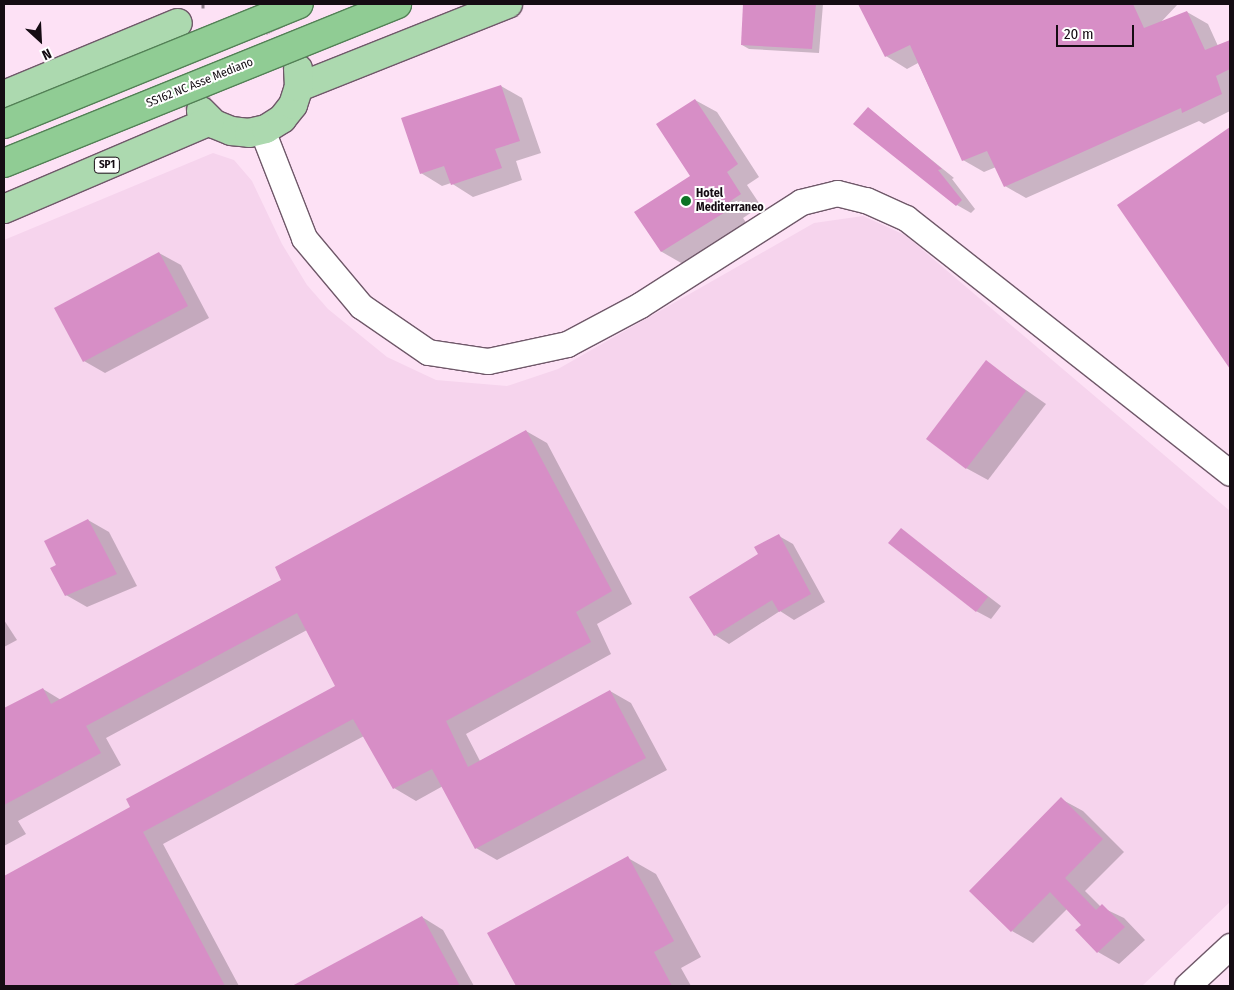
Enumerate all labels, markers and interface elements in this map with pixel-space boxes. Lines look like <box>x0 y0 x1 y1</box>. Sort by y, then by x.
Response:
north arrow <box>15 15 65 65</box>
scale bar <box>1059 15 1136 47</box>
text: 20 m <box>1064 25 1094 43</box>
text: N <box>39 45 54 64</box>
street label: SS162 NC Asse Mediano <box>145 55 255 111</box>
road number: SP1 <box>93 156 121 174</box>
place label: Hotel Mediterraneo <box>696 187 764 215</box>
marker: Hotel Mediterraneo <box>680 195 692 207</box>

